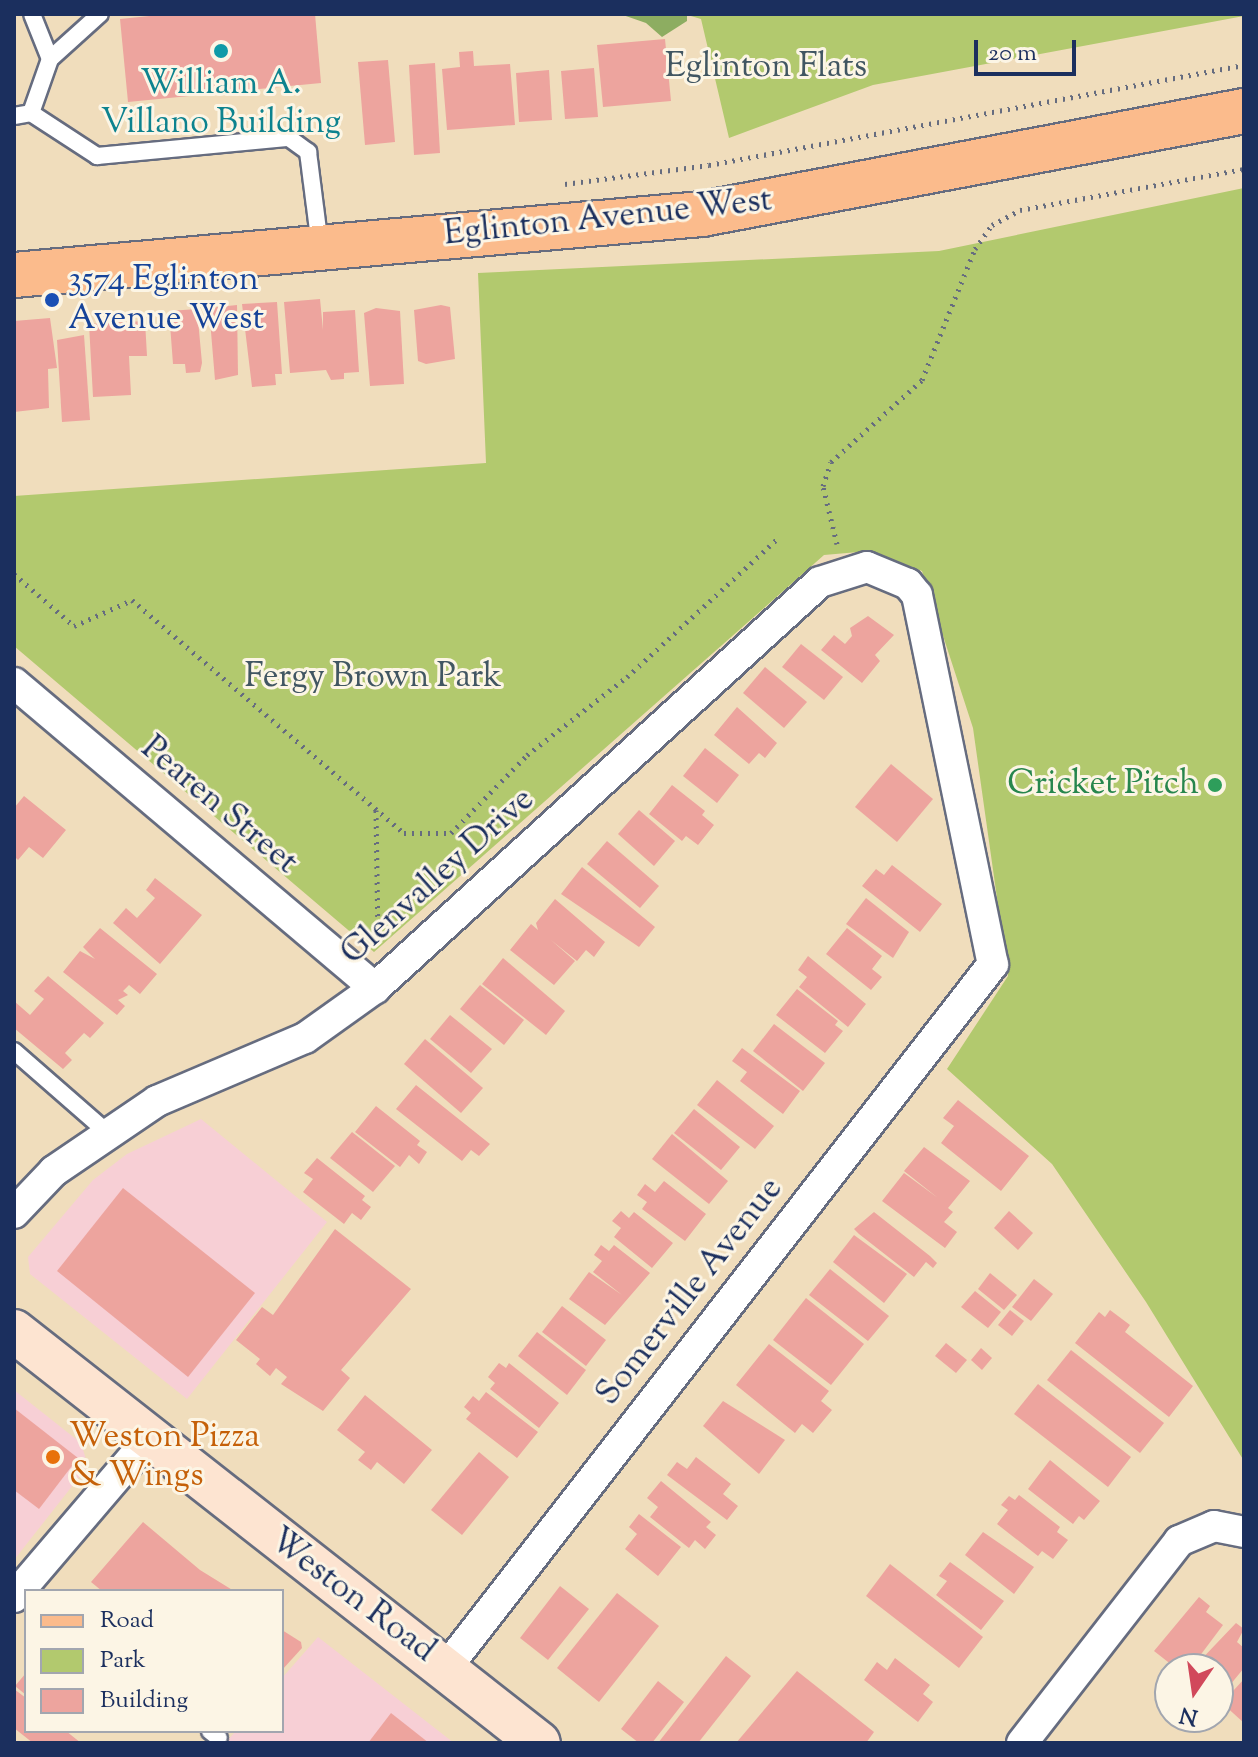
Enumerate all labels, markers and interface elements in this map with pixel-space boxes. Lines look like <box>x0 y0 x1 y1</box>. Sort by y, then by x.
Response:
scale bar <box>978 24 1080 74</box>
text: 20 m <box>988 37 1037 71</box>
marker: William A. Villano Building <box>212 42 230 60</box>
park label: Eglinton Flats <box>665 48 867 88</box>
place label: William A. Villano Building <box>101 64 341 144</box>
street label: Eglinton Avenue West <box>442 180 774 256</box>
place label: 3574 Eglinton Avenue West <box>68 260 264 340</box>
marker: 3574 Eglinton Avenue West <box>43 291 61 309</box>
park label: Fergy Brown Park <box>244 658 502 698</box>
street label: Pearen Street <box>132 729 306 883</box>
place label: Cricket Pitch <box>1007 765 1199 805</box>
marker: Cricket Pitch <box>1206 776 1224 794</box>
street label: Glenvalley Drive <box>333 780 543 974</box>
street label: Somerville Avenue <box>588 1170 792 1414</box>
place label: Weston Pizza & Wings <box>69 1417 260 1496</box>
marker: Weston Pizza & Wings <box>44 1448 62 1466</box>
street label: Weston Road <box>261 1520 443 1672</box>
legend <box>24 1589 284 1733</box>
text: Road <box>100 1604 154 1638</box>
text: Park <box>100 1644 146 1678</box>
north arrow <box>1154 1653 1234 1733</box>
text: Building <box>100 1684 188 1718</box>
text: N <box>1177 1697 1201 1732</box>

